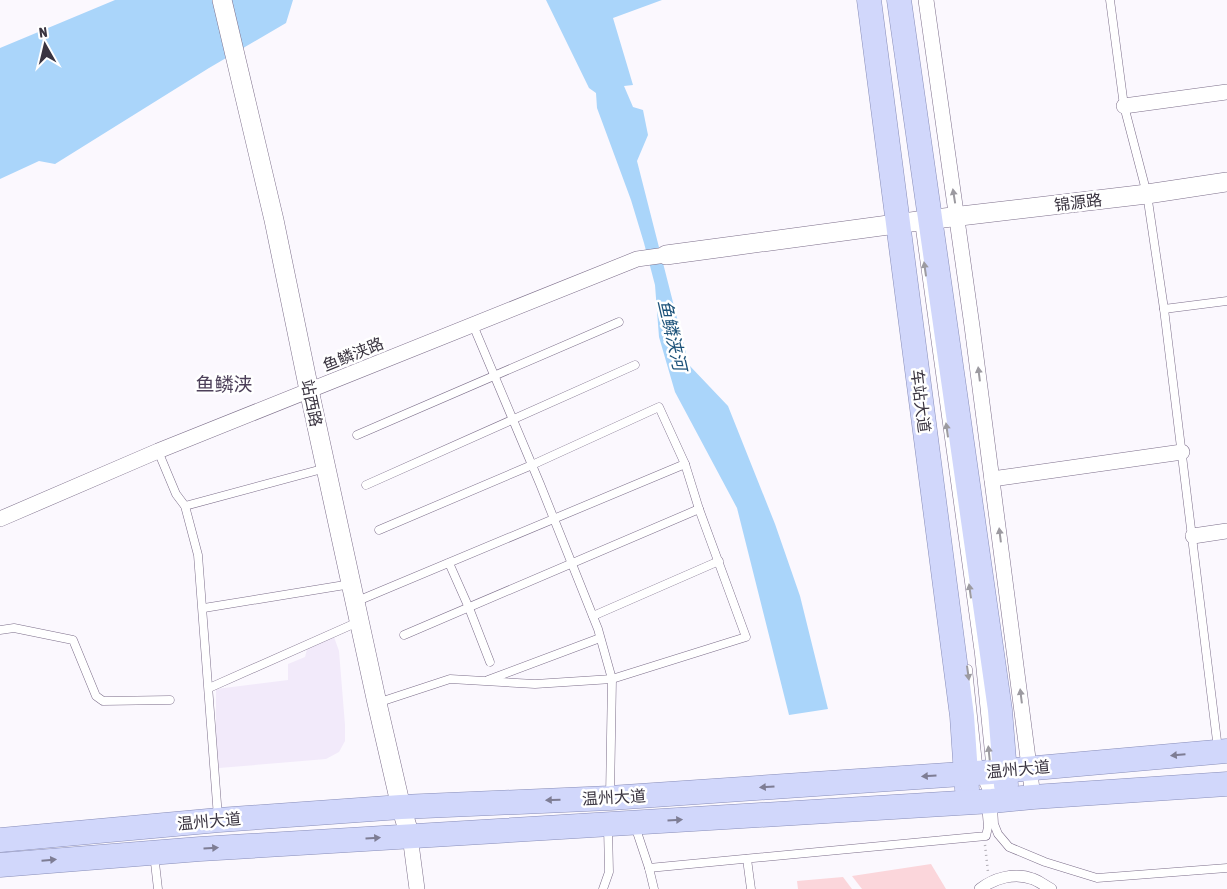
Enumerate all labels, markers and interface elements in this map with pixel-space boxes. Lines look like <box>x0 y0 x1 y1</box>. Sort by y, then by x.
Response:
north arrow <box>20 20 70 70</box>
text: N <box>38 24 48 41</box>
one-way arrow <box>949 187 957 203</box>
street label: 锦源路 <box>1053 190 1103 214</box>
one-way arrow <box>921 261 929 277</box>
water label: 鱼鳞浃河 <box>654 297 691 375</box>
street label: 鱼鳞浃路 <box>320 334 386 374</box>
one-way arrow <box>974 366 982 382</box>
street label: 车站大道 <box>908 368 934 434</box>
district label: 鱼鳞浃 <box>195 373 253 395</box>
street label: 站西路 <box>298 378 326 428</box>
one-way arrow <box>943 422 951 438</box>
one-way arrow <box>995 527 1003 543</box>
one-way arrow <box>966 583 974 599</box>
one-way arrow <box>965 665 973 681</box>
one-way arrow <box>1017 688 1025 704</box>
one-way arrow <box>985 744 993 760</box>
one-way arrow <box>1170 751 1186 759</box>
street label: 温州大道 <box>985 757 1051 781</box>
one-way arrow <box>921 773 937 781</box>
one-way arrow <box>759 783 775 791</box>
street label: 温州大道 <box>582 786 646 808</box>
one-way arrow <box>544 797 560 805</box>
street label: 温州大道 <box>176 809 242 833</box>
one-way arrow <box>667 815 683 823</box>
one-way arrow <box>365 834 381 842</box>
one-way arrow <box>203 844 219 852</box>
one-way arrow <box>41 856 57 864</box>

